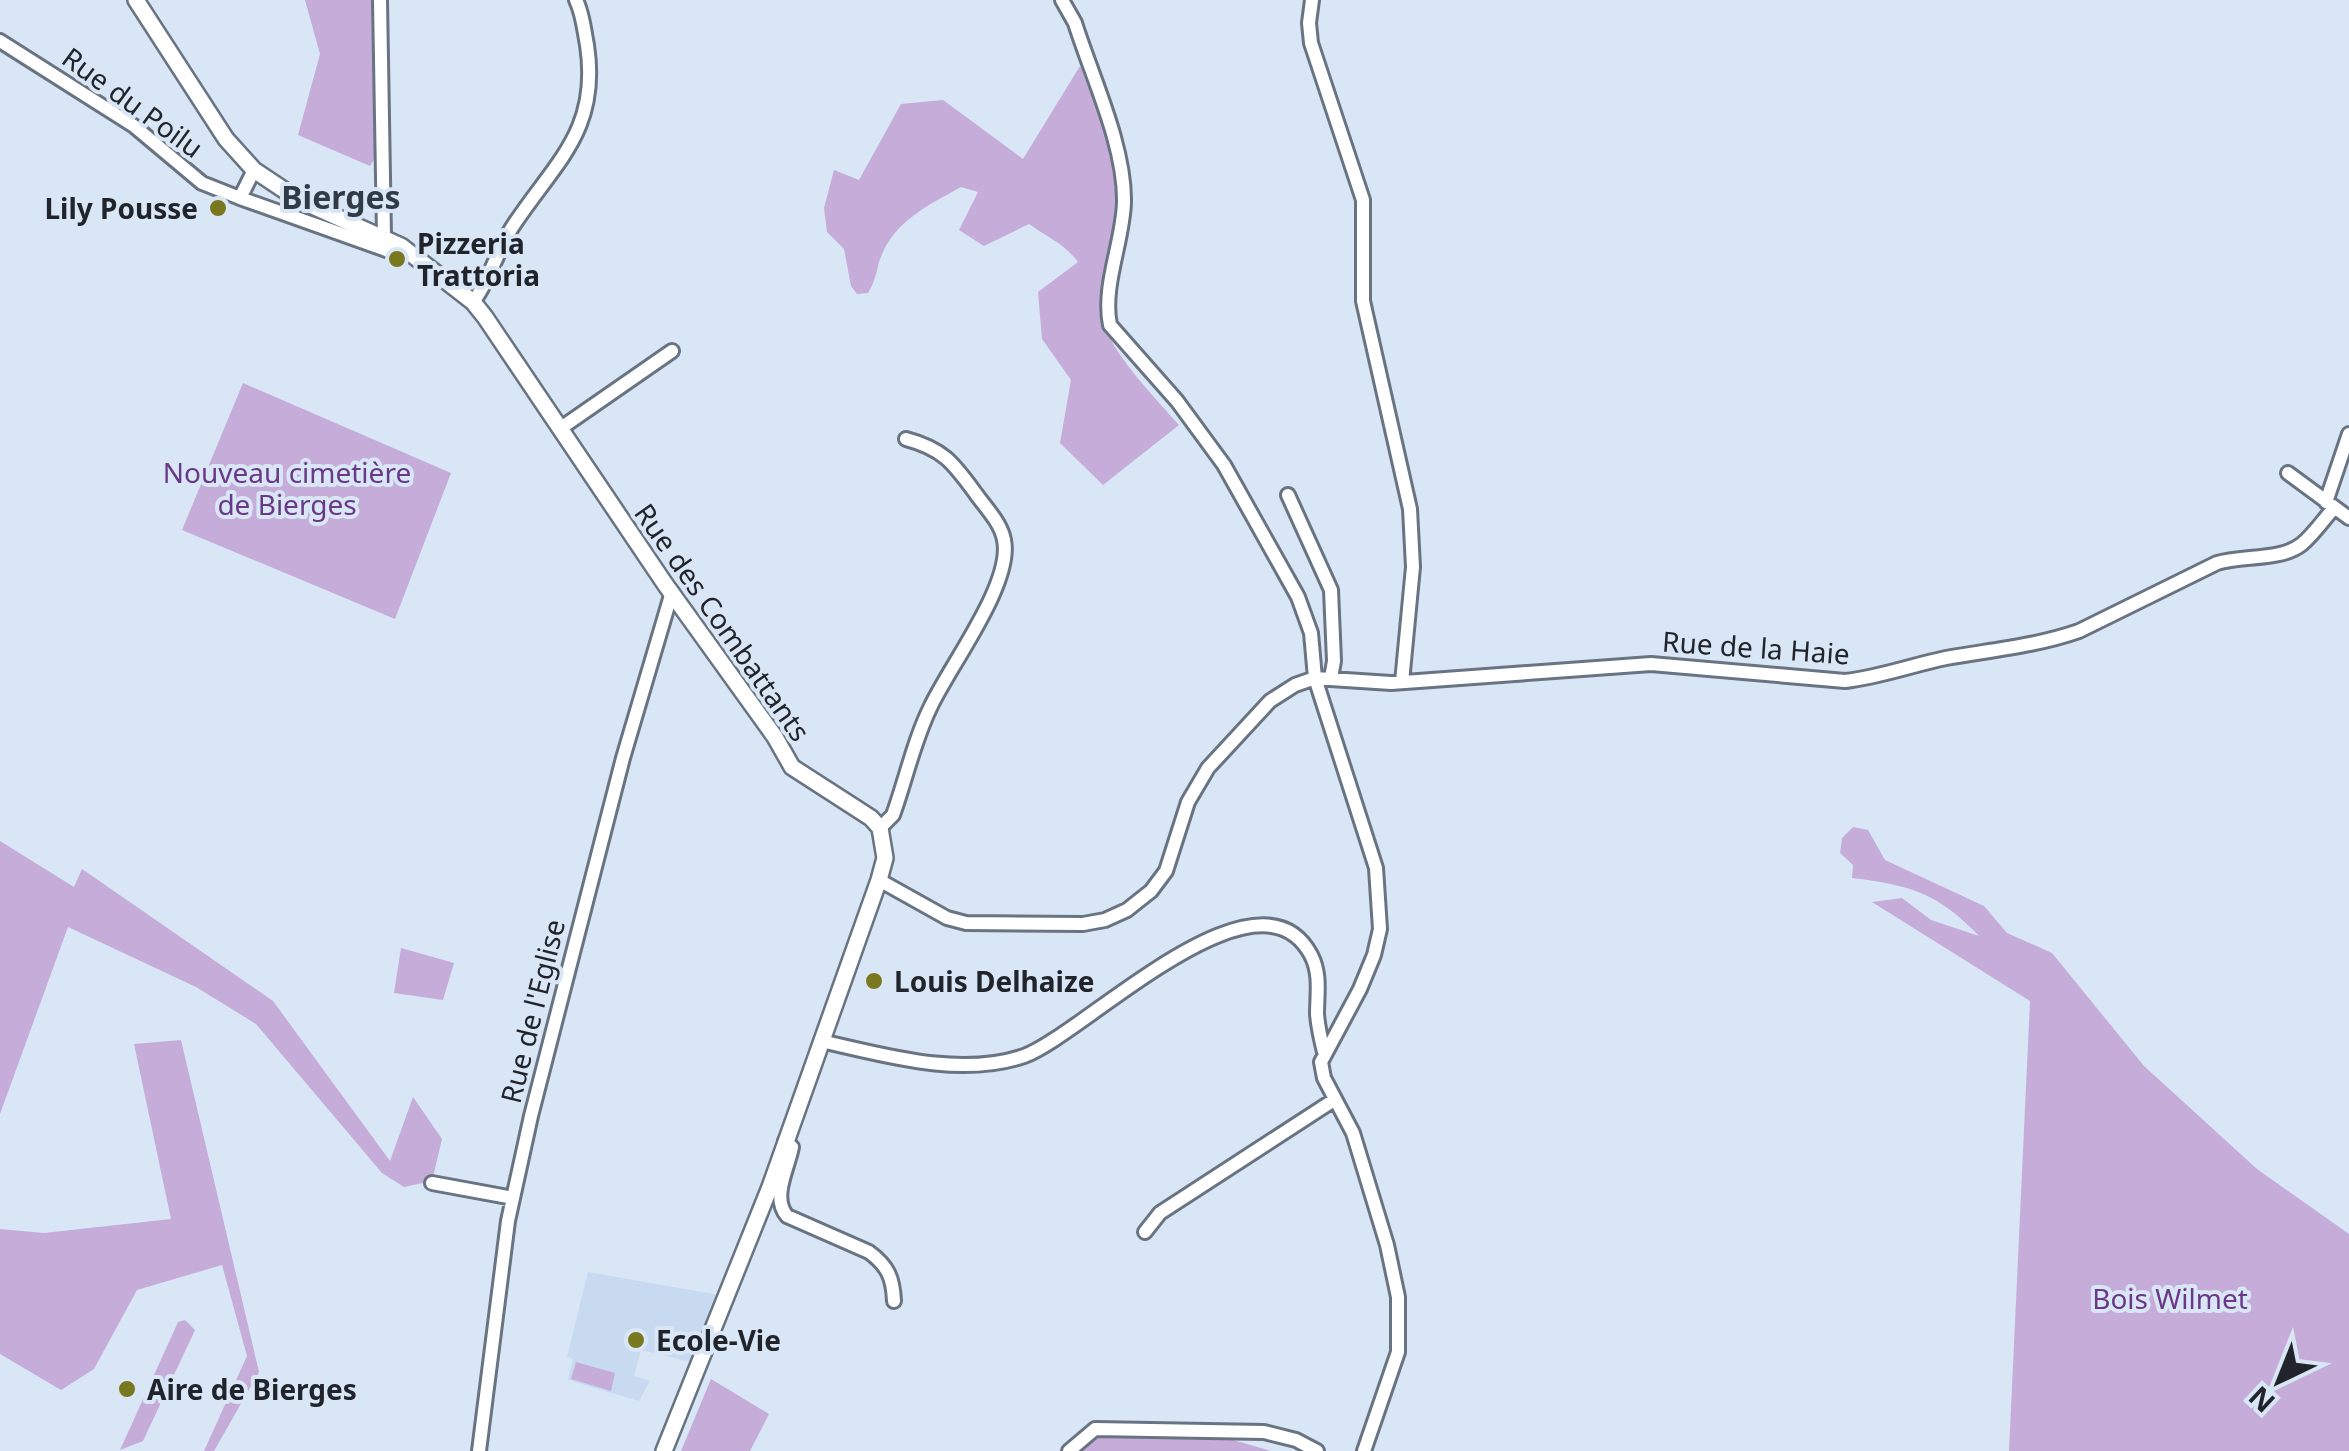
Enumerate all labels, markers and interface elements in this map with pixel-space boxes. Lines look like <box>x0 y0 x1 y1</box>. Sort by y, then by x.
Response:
street label: Rue du Poilu <box>55 38 211 166</box>
district label: Bierges <box>281 175 401 218</box>
place label: Lily Pousse <box>44 189 198 227</box>
marker: Lily Pousse <box>207 197 229 219</box>
place label: Pizzeria Trattoria <box>417 224 540 294</box>
marker: Pizzeria Trattoria <box>386 248 408 270</box>
park label: Nouveau cimetière de Bierges <box>163 453 411 523</box>
street label: Rue des Combattants <box>627 496 819 748</box>
street label: Rue de la Haie <box>1661 621 1851 673</box>
street label: Rue de l'Eglise <box>491 915 573 1107</box>
place label: Louis Delhaize <box>894 962 1094 1000</box>
marker: Louis Delhaize <box>863 970 885 992</box>
park label: Bois Wilmet <box>2092 1279 2248 1317</box>
place label: Ecole-Vie <box>656 1321 781 1359</box>
marker: Ecole-Vie <box>625 1329 647 1351</box>
north arrow <box>2229 1331 2329 1431</box>
place label: Aire de Bierges <box>147 1370 357 1408</box>
marker: Aire de Bierges <box>116 1378 138 1400</box>
text: N <box>2240 1378 2283 1422</box>

